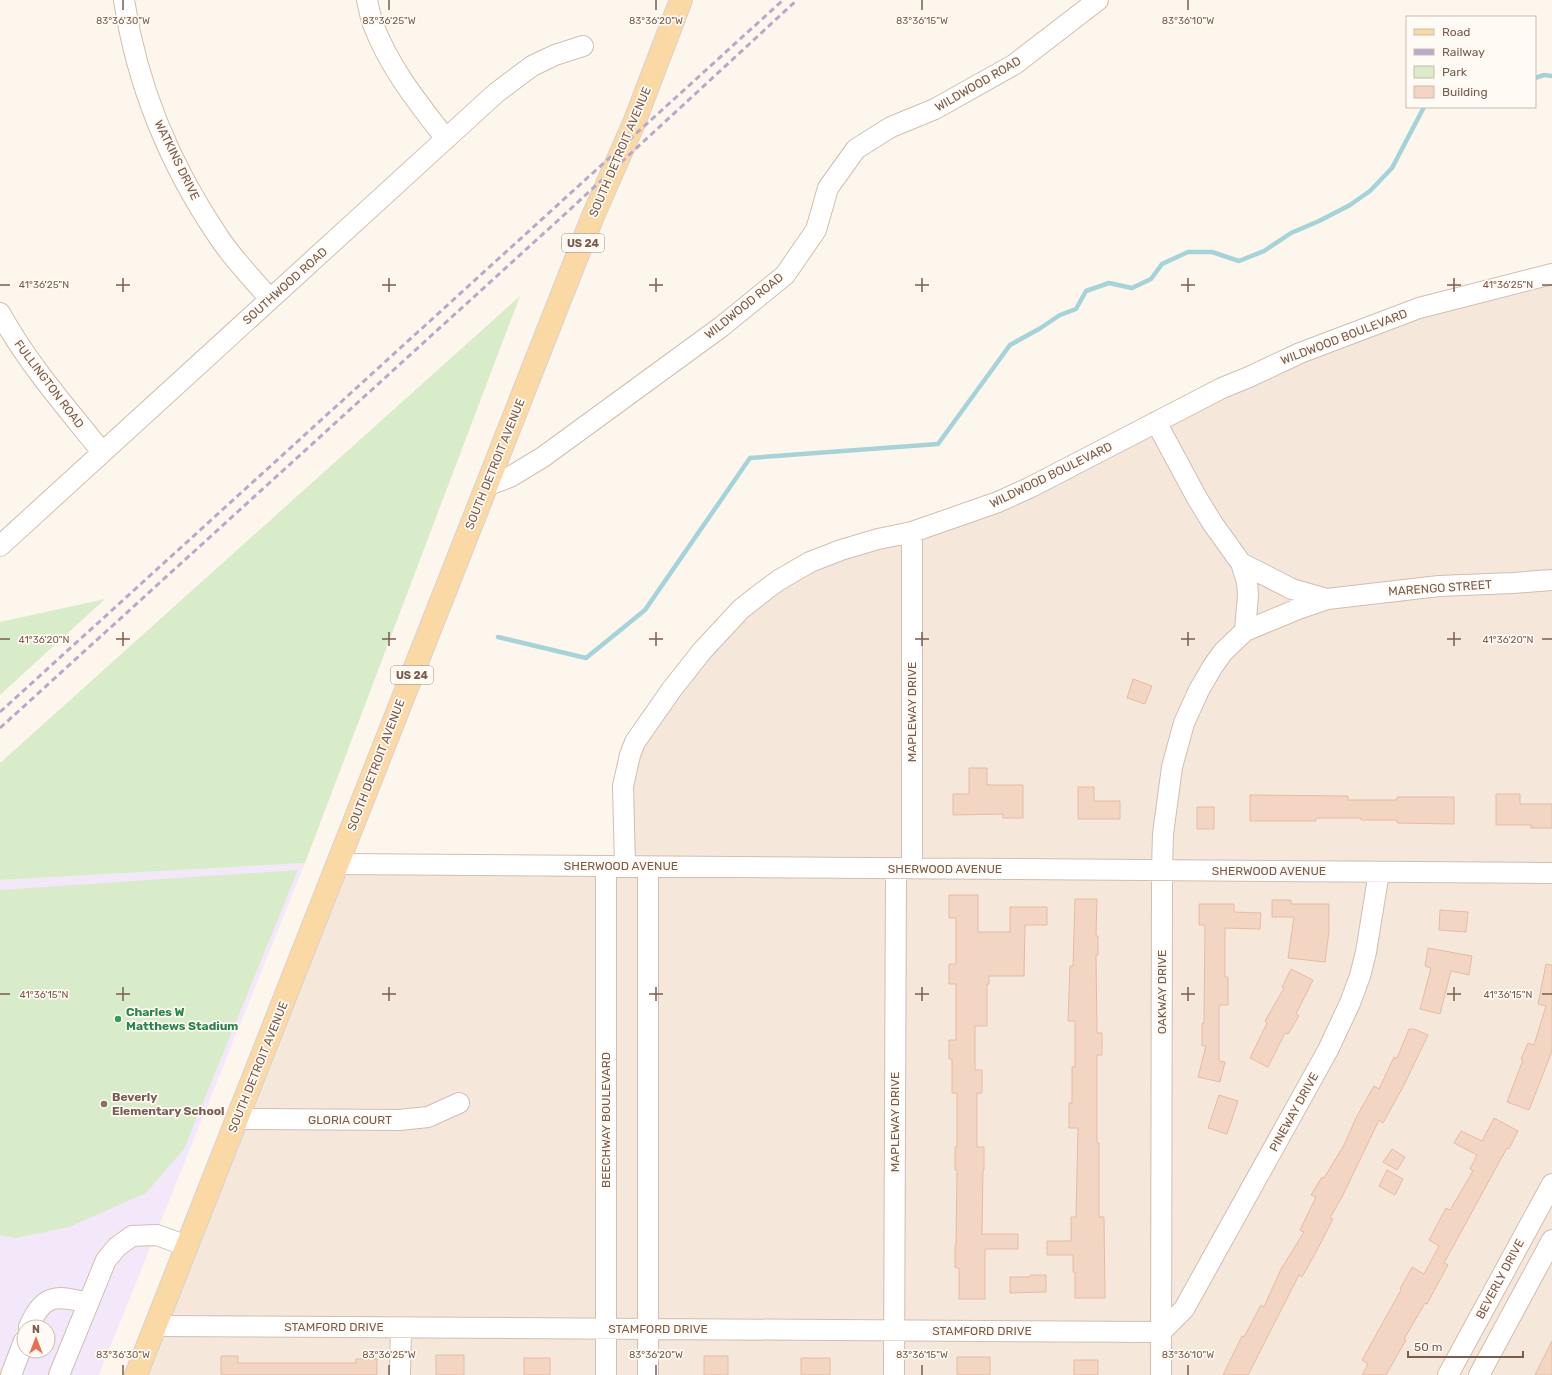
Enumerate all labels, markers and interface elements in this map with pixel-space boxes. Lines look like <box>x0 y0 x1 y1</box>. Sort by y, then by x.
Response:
text: 83°36'30"W <box>96 15 150 27</box>
text: 83°36'25"W <box>362 15 416 27</box>
text: 83°36'20"W <box>629 15 683 27</box>
text: 83°36'15"W <box>896 15 948 27</box>
text: 83°36'10"W <box>1162 15 1214 27</box>
legend <box>1406 16 1536 108</box>
text: Road <box>1442 25 1470 39</box>
text: Railway <box>1442 45 1485 59</box>
street label: WILDWOOD ROAD <box>933 54 1023 114</box>
text: Park <box>1442 65 1468 79</box>
street label: SOUTH DETROIT AVENUE <box>586 85 654 219</box>
text: Building <box>1442 85 1488 99</box>
street label: WATKINS DRIVE <box>152 118 202 202</box>
road number: US 24 <box>562 234 604 252</box>
street label: SOUTHWOOD ROAD <box>240 244 330 328</box>
street label: WILDWOOD ROAD <box>702 270 786 342</box>
text: 41°36'25"N <box>19 279 69 291</box>
text: 41°36'25"N <box>1483 279 1533 291</box>
street label: WILDWOOD BOULEVARD <box>1279 306 1409 368</box>
street label: FULLINGTON ROAD <box>11 337 87 431</box>
street label: SOUTH DETROIT AVENUE <box>462 396 528 532</box>
street label: WILDWOOD BOULEVARD <box>987 439 1115 511</box>
street label: MARENGO STREET <box>1388 577 1492 599</box>
text: 41°36'20"N <box>19 634 70 646</box>
text: 41°36'20"N <box>1483 634 1534 646</box>
street label: MAPLEWAY DRIVE <box>905 662 919 762</box>
road number: US 24 <box>391 666 433 684</box>
street label: SOUTH DETROIT AVENUE <box>344 697 408 833</box>
street label: SHERWOOD AVENUE <box>564 859 678 873</box>
street label: SHERWOOD AVENUE <box>888 862 1002 876</box>
street label: SHERWOOD AVENUE <box>1212 864 1326 878</box>
street label: OAKWAY DRIVE <box>1155 950 1169 1034</box>
text: 41°36'15"N <box>20 989 69 1001</box>
text: 41°36'15"N <box>1484 989 1533 1001</box>
street label: SOUTH DETROIT AVENUE <box>225 999 291 1135</box>
place label: Charles W Matthews Stadium <box>126 1005 238 1033</box>
marker: Charles W Matthews Stadium <box>113 1014 123 1024</box>
street label: BEECHWAY BOULEVARD <box>599 1052 613 1188</box>
street label: PINEWAY DRIVE <box>1267 1070 1321 1154</box>
street label: MAPLEWAY DRIVE <box>888 1072 902 1172</box>
place label: Beverly Elementary School <box>112 1090 224 1118</box>
marker: Beverly Elementary School <box>99 1099 109 1109</box>
street label: GLORIA COURT <box>308 1113 392 1127</box>
street label: BEVERLY DRIVE <box>1473 1237 1527 1321</box>
north arrow <box>16 1319 56 1359</box>
street label: STAMFORD DRIVE <box>284 1320 384 1334</box>
street label: STAMFORD DRIVE <box>608 1322 708 1336</box>
text: N <box>32 1323 40 1336</box>
street label: STAMFORD DRIVE <box>932 1324 1032 1338</box>
scale bar <box>1408 1333 1523 1359</box>
text: 50 m <box>1414 1340 1442 1354</box>
text: 83°36'30"W <box>96 1349 150 1361</box>
text: 83°36'25"W <box>362 1349 416 1361</box>
text: 83°36'20"W <box>629 1349 683 1361</box>
text: 83°36'15"W <box>896 1349 948 1361</box>
text: 83°36'10"W <box>1162 1349 1214 1361</box>

